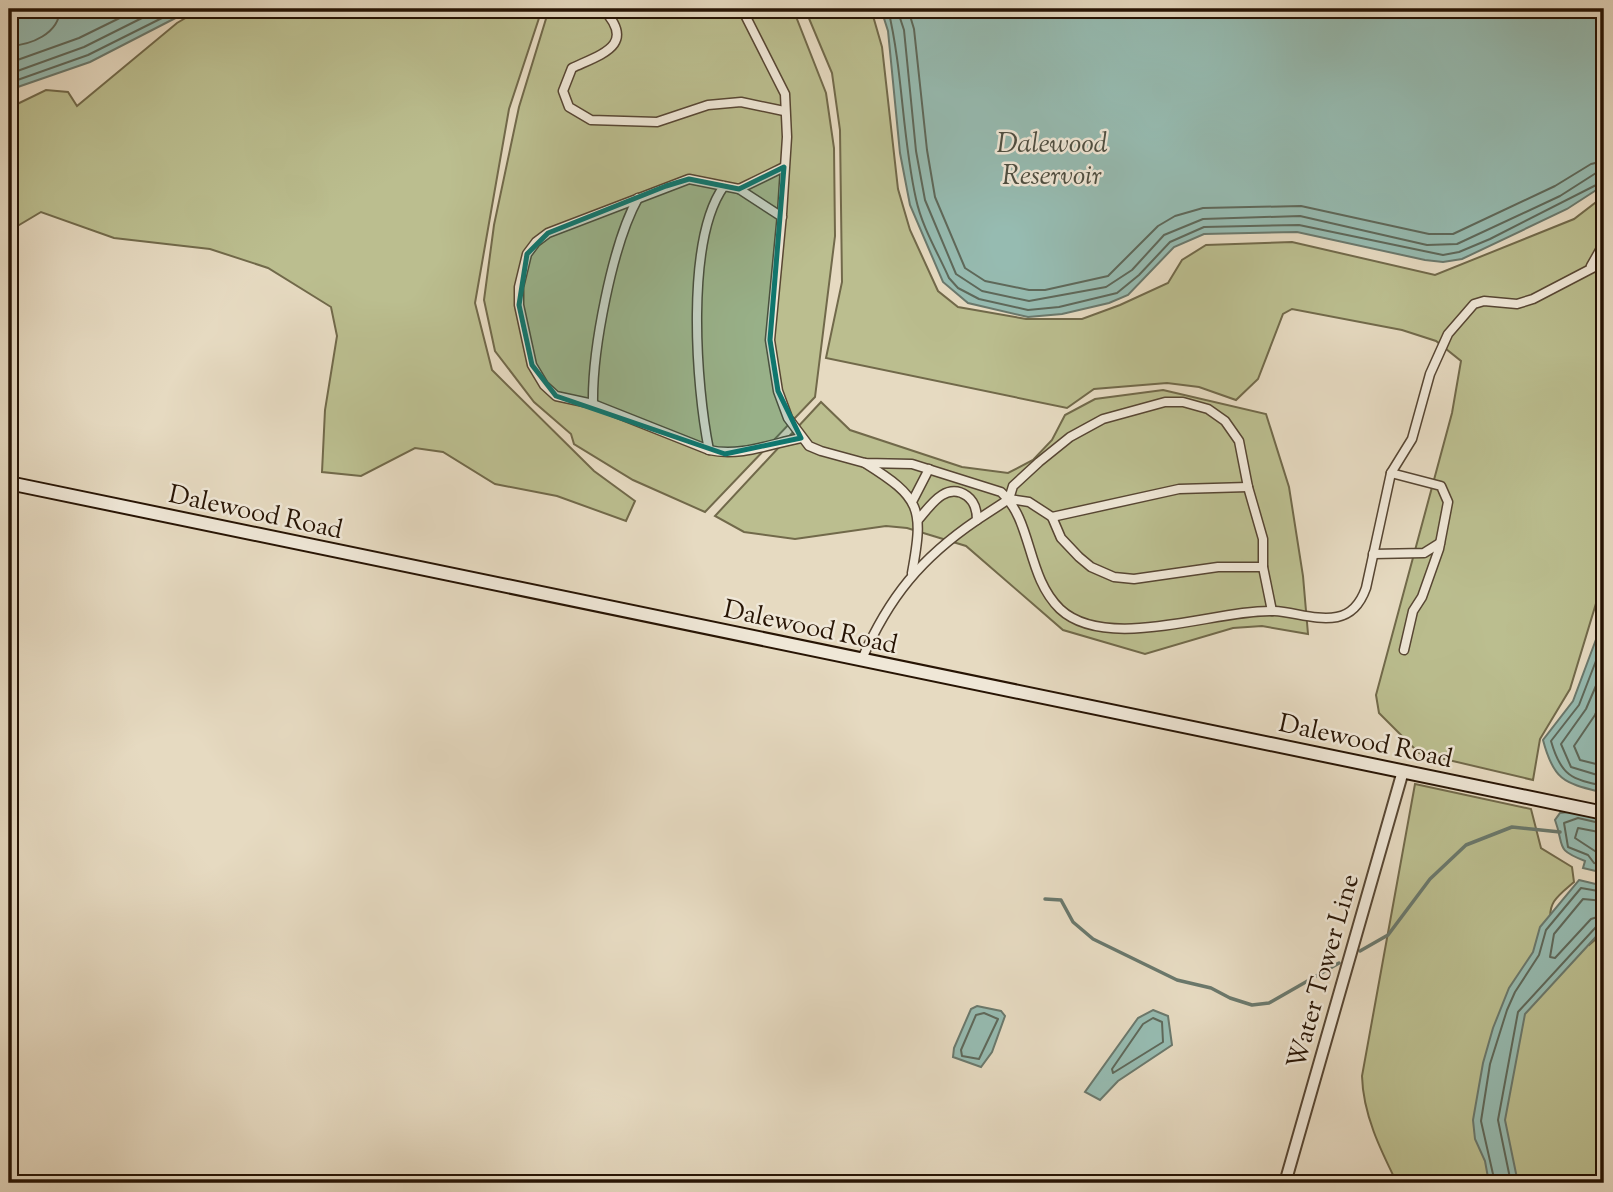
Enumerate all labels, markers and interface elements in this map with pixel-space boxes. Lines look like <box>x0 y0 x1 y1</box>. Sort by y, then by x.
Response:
water label: Dalewood Reservoir <box>996 125 1108 197</box>
street label: Dalewood Road <box>165 477 346 550</box>
street label: Dalewood Road <box>720 592 901 665</box>
street label: Dalewood Road <box>1275 706 1456 779</box>
street label: Water Tower Line <box>1279 870 1370 1074</box>

